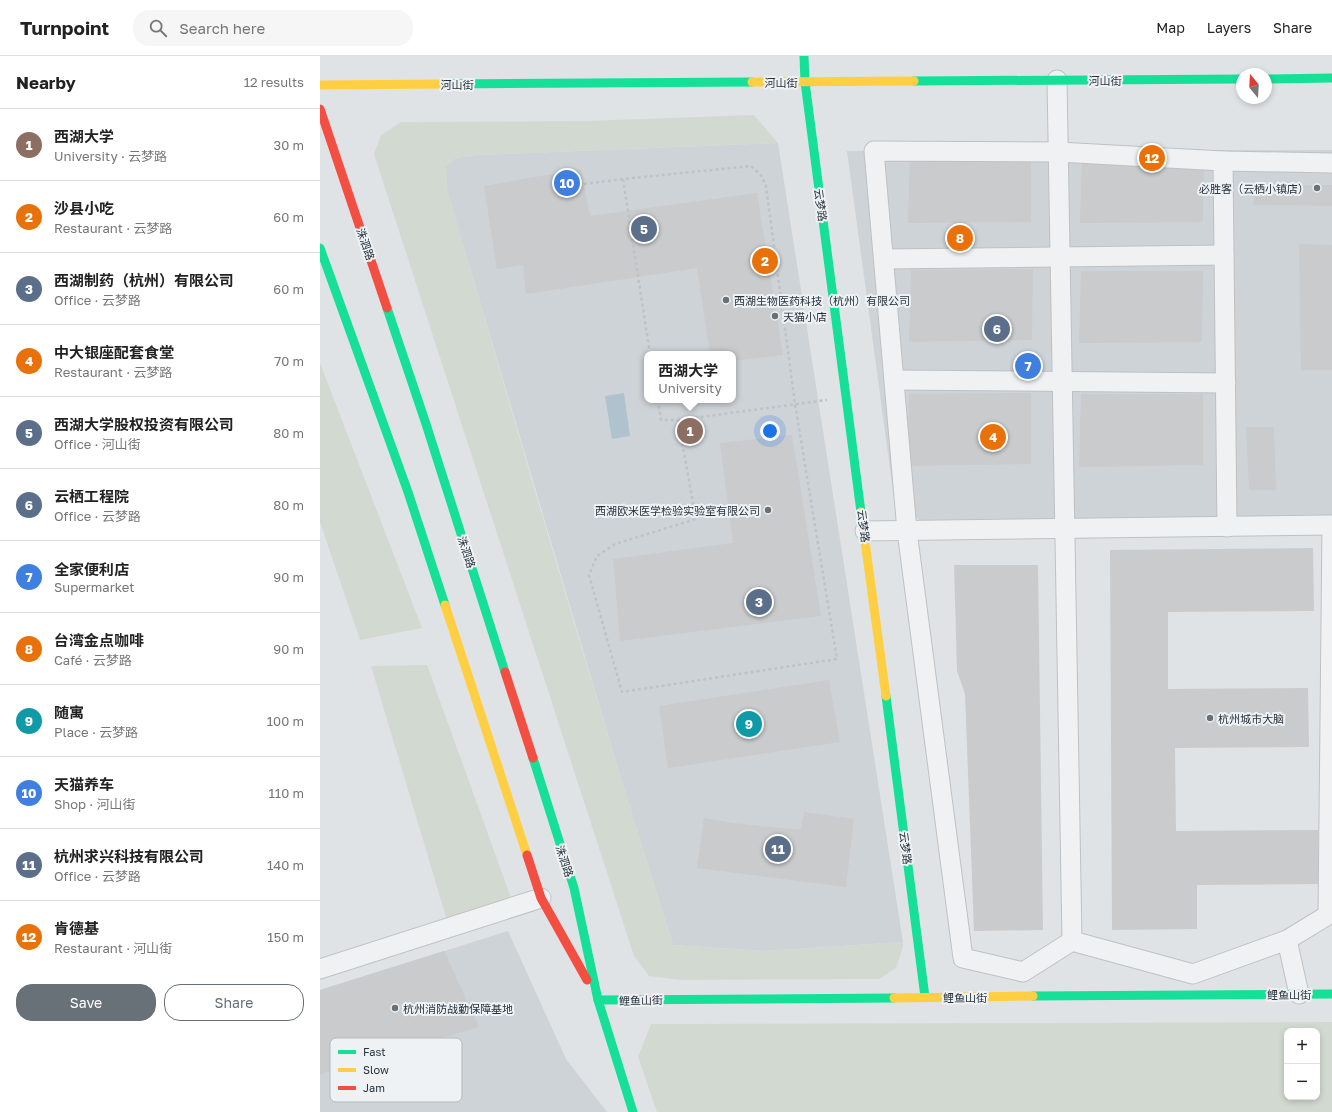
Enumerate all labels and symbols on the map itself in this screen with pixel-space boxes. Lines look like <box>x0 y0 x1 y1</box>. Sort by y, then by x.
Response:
north arrow <box>1236 68 1272 104</box>
street label: 河山街 <box>1089 74 1122 87</box>
street label: 河山街 <box>765 76 798 89</box>
street label: 河山街 <box>441 78 474 91</box>
pin: 12 <box>1139 143 1165 173</box>
pin: 10 <box>554 168 580 198</box>
place label: 必胜客（云栖小镇店） <box>1199 182 1309 195</box>
marker: 必胜客（云栖小镇店） <box>1312 183 1322 193</box>
street label: 云梦路 <box>812 188 830 222</box>
pin: 5 <box>631 214 657 244</box>
pin: 8 <box>947 223 973 253</box>
street label: 洙泗路 <box>354 226 378 262</box>
pin: 2 <box>752 246 778 276</box>
place label: 西湖生物医药科技（杭州）有限公司 <box>734 294 910 307</box>
marker: 西湖生物医药科技（杭州）有限公司 <box>721 295 731 305</box>
place label: 天猫小店 <box>783 310 827 323</box>
marker: 天猫小店 <box>770 311 780 321</box>
pin: 6 <box>984 314 1010 344</box>
pin: 7 <box>1015 351 1041 381</box>
pin: 1 <box>677 416 703 446</box>
your location <box>760 421 780 441</box>
pin: 4 <box>980 422 1006 452</box>
place label: 西湖欧米医学检验实验室有限公司 <box>595 504 760 517</box>
marker: 西湖欧米医学检验实验室有限公司 <box>763 505 773 515</box>
street label: 云梦路 <box>856 509 872 543</box>
street label: 洙泗路 <box>456 534 478 570</box>
pin: 3 <box>746 587 772 617</box>
pin: 9 <box>736 709 762 739</box>
place label: 杭州城市大脑 <box>1218 712 1284 725</box>
marker: 杭州城市大脑 <box>1205 713 1215 723</box>
street label: 云梦路 <box>898 831 914 865</box>
pin: 11 <box>765 834 791 864</box>
street label: 洙泗路 <box>554 843 576 879</box>
street label: 鲤鱼山街 <box>1267 988 1311 1001</box>
street label: 鲤鱼山街 <box>943 991 987 1004</box>
street label: 鲤鱼山街 <box>619 993 663 1007</box>
place label: 杭州消防战勤保障基地 <box>403 1002 513 1015</box>
marker: 杭州消防战勤保障基地 <box>390 1003 400 1013</box>
legend <box>330 1038 462 1102</box>
text: Fast <box>363 1045 386 1058</box>
text: Slow <box>363 1063 389 1076</box>
text: Jam <box>363 1081 385 1094</box>

